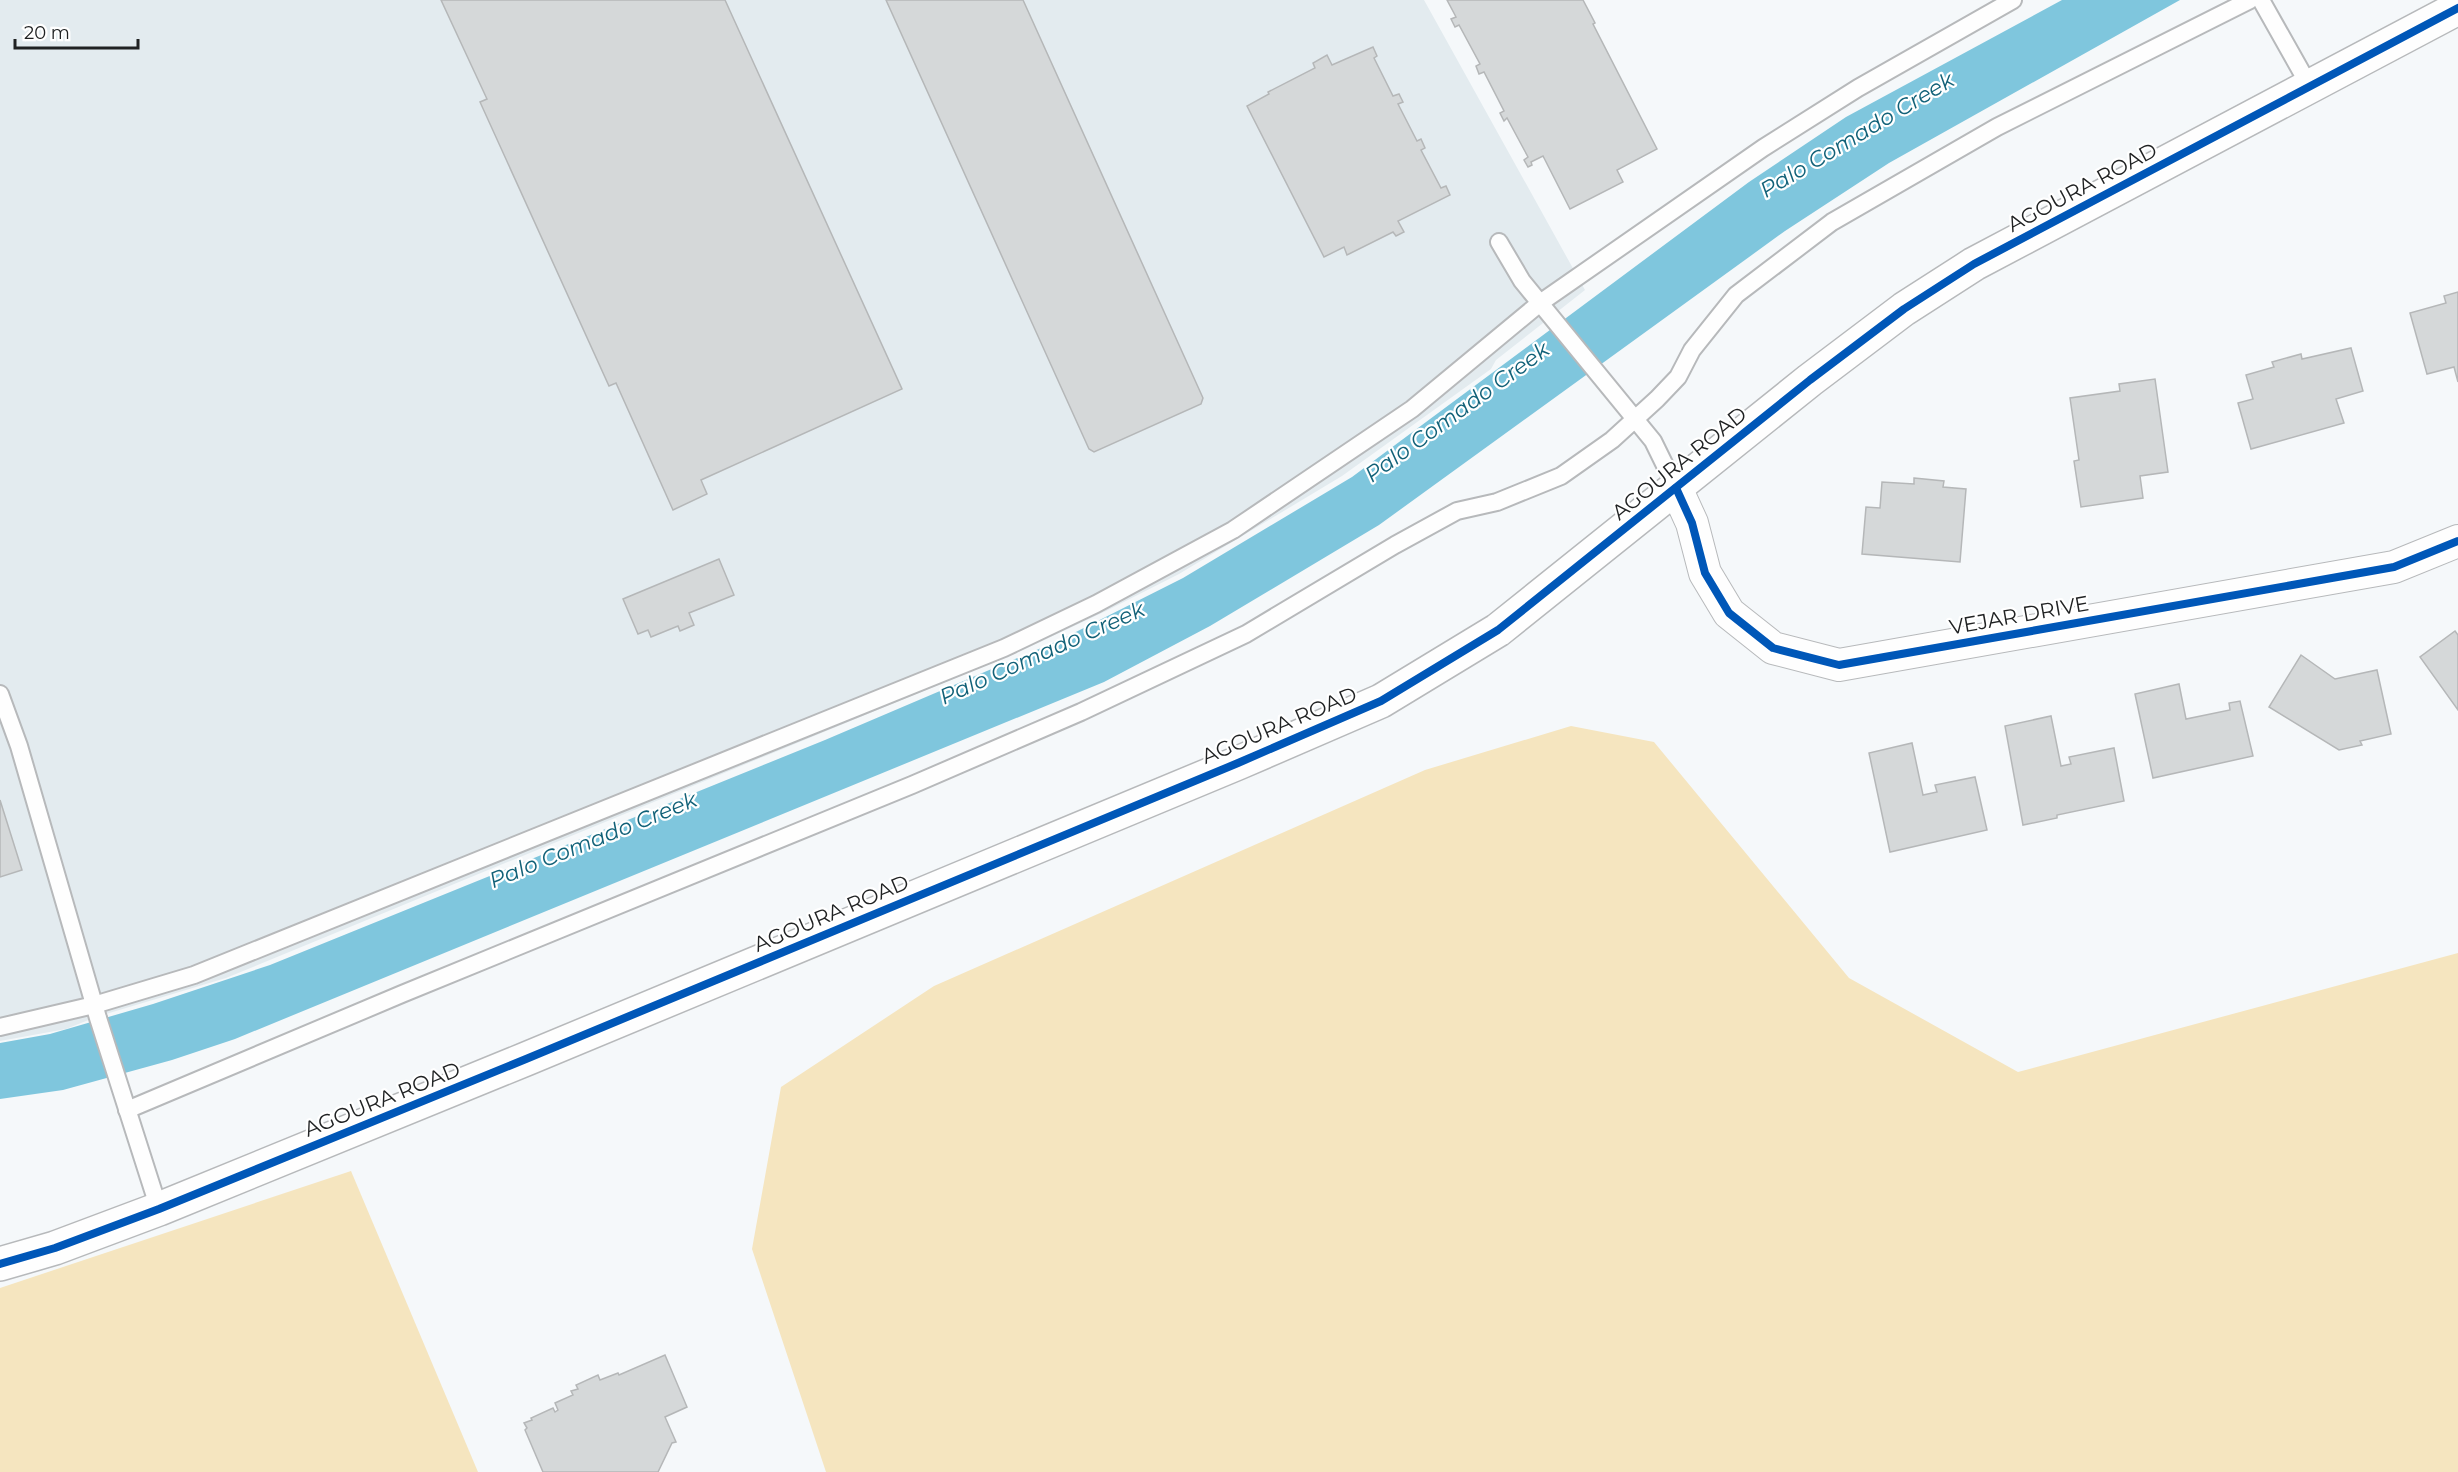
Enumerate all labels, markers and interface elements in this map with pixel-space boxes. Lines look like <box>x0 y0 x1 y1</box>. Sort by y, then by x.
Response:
scale bar <box>15 12 138 50</box>
text: 20 m <box>24 22 70 44</box>
water label: Palo Comado Creek <box>1755 66 1960 204</box>
street label: AGOURA ROAD <box>2003 137 2161 237</box>
water label: Palo Comado Creek <box>1359 335 1555 488</box>
street label: AGOURA ROAD <box>1607 401 1751 525</box>
street label: VEJAR DRIVE <box>1947 590 2091 640</box>
water label: Palo Comado Creek <box>935 595 1150 710</box>
street label: AGOURA ROAD <box>1198 681 1360 769</box>
water label: Palo Comado Creek <box>485 786 702 894</box>
street label: AGOURA ROAD <box>750 869 912 957</box>
street label: AGOURA ROAD <box>300 1056 464 1142</box>

